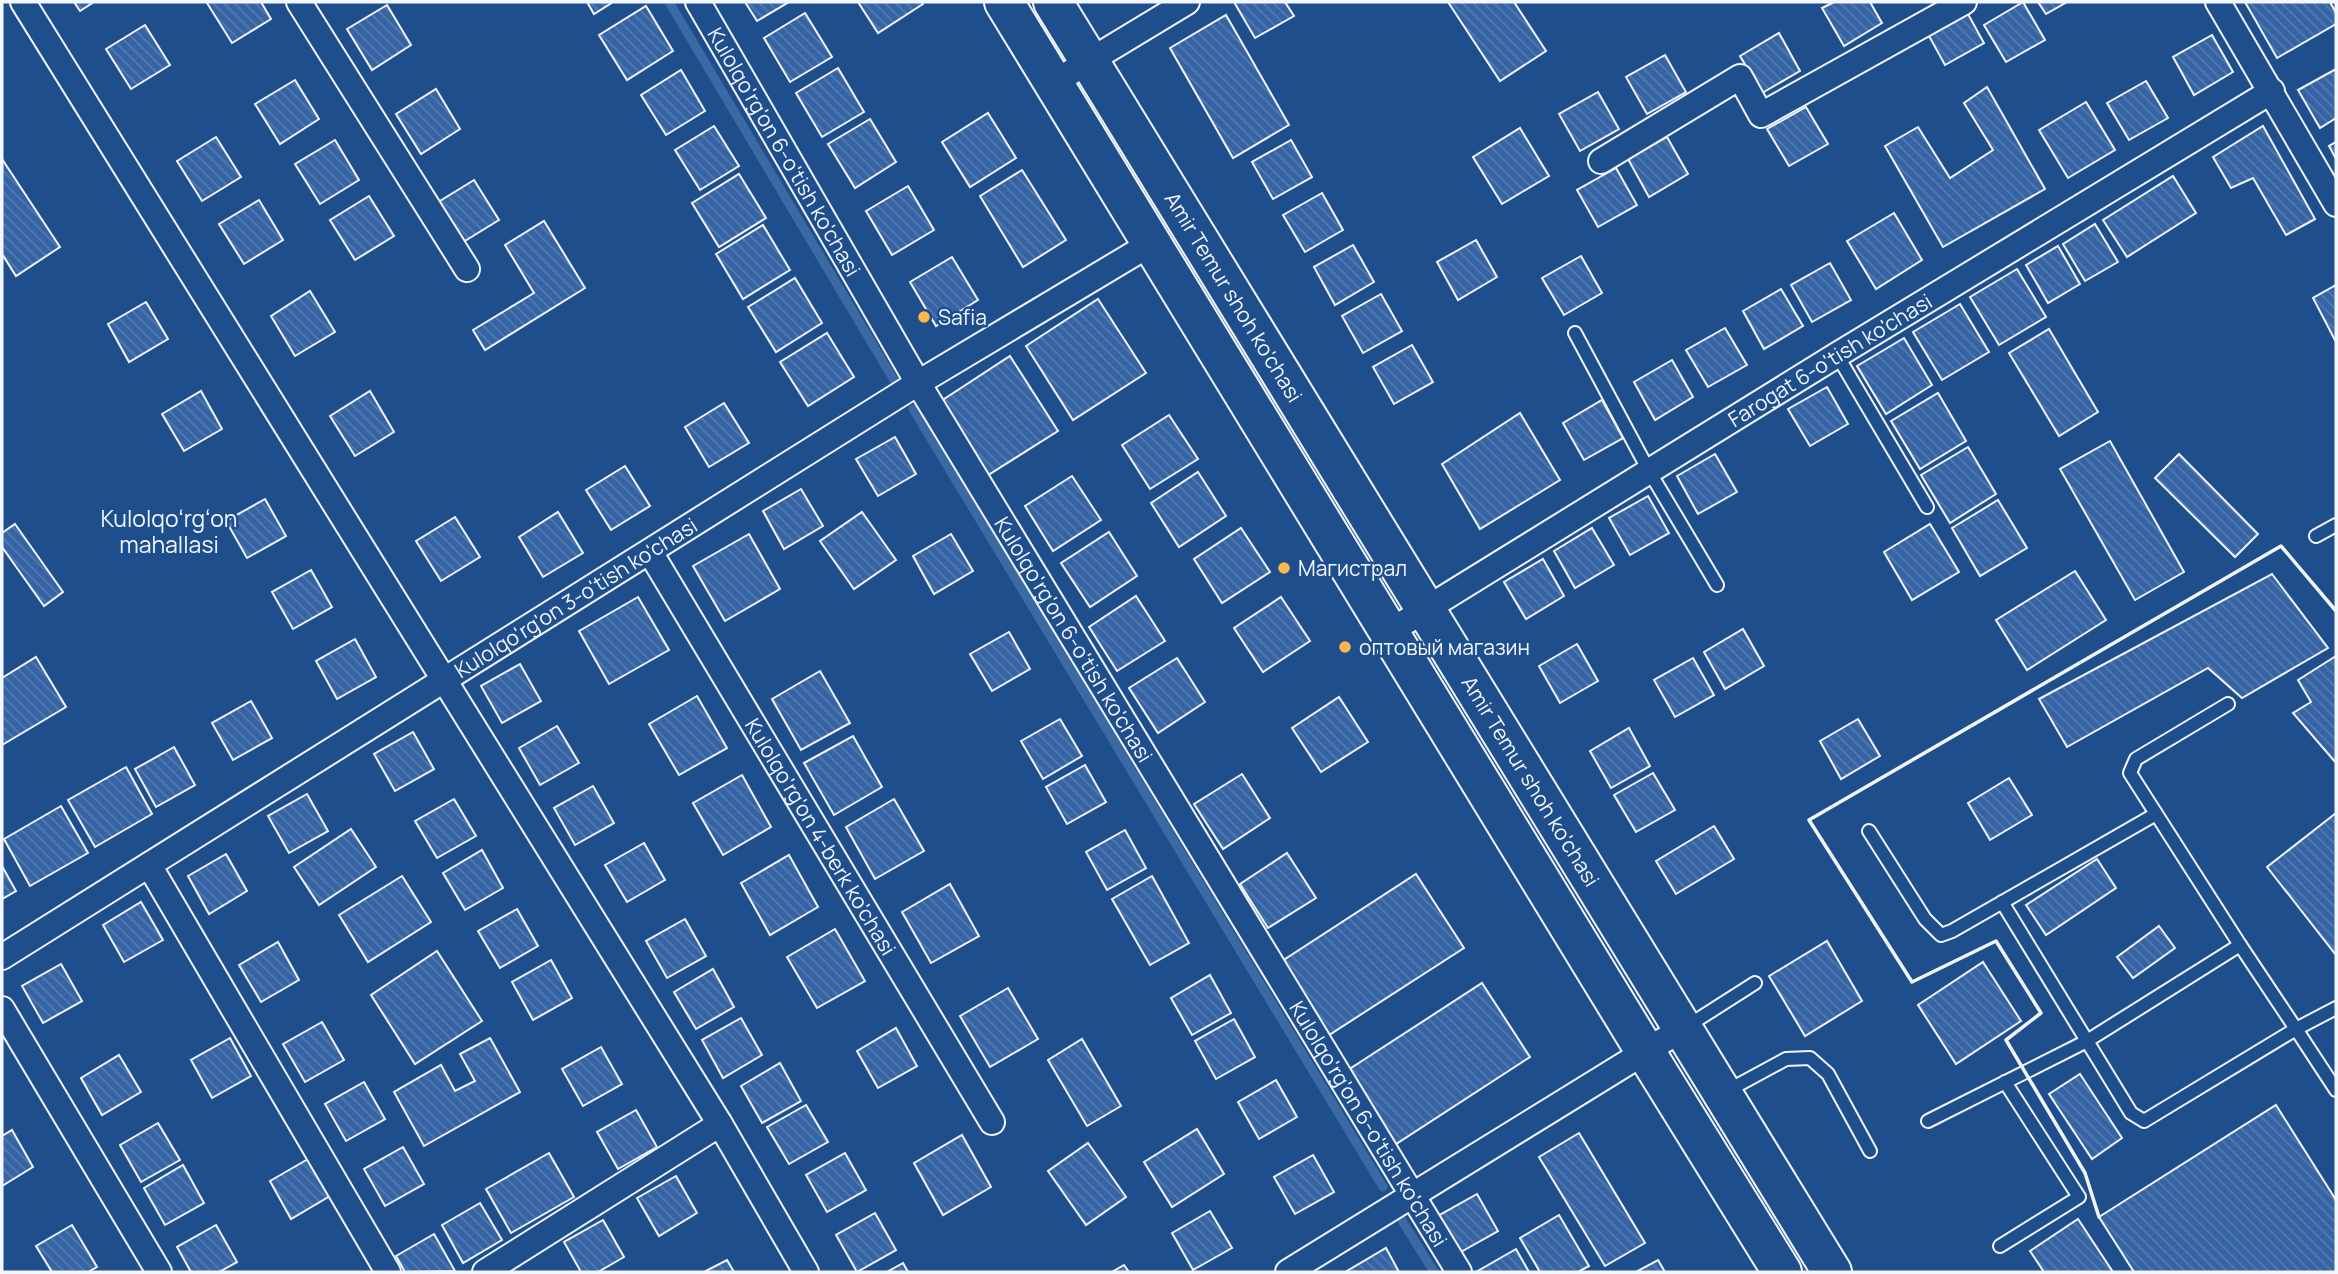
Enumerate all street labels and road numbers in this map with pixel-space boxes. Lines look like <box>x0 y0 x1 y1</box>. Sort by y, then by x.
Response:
street label: Kulolqo'rg'on 6-o'tish ko'chasi <box>702 22 867 281</box>
street label: Amir Temur shoh ko'chasi <box>1159 186 1309 407</box>
street label: Farogat 6-o'tish ko'chasi <box>1723 287 1937 433</box>
street label: Kulolqo'rg'on 3-o'tish ko'chasi <box>449 511 702 684</box>
street label: Kulolqo'rg'on 6-o'tish ko'chasi <box>989 511 1159 767</box>
street label: Amir Temur shoh ko'chasi <box>1456 671 1606 892</box>
street label: Kulolqo'rg'on 4-berk ko'chasi <box>739 713 903 960</box>
street label: Kulolqo'rg'on 6-o'tish ko'chasi <box>1283 996 1454 1252</box>

